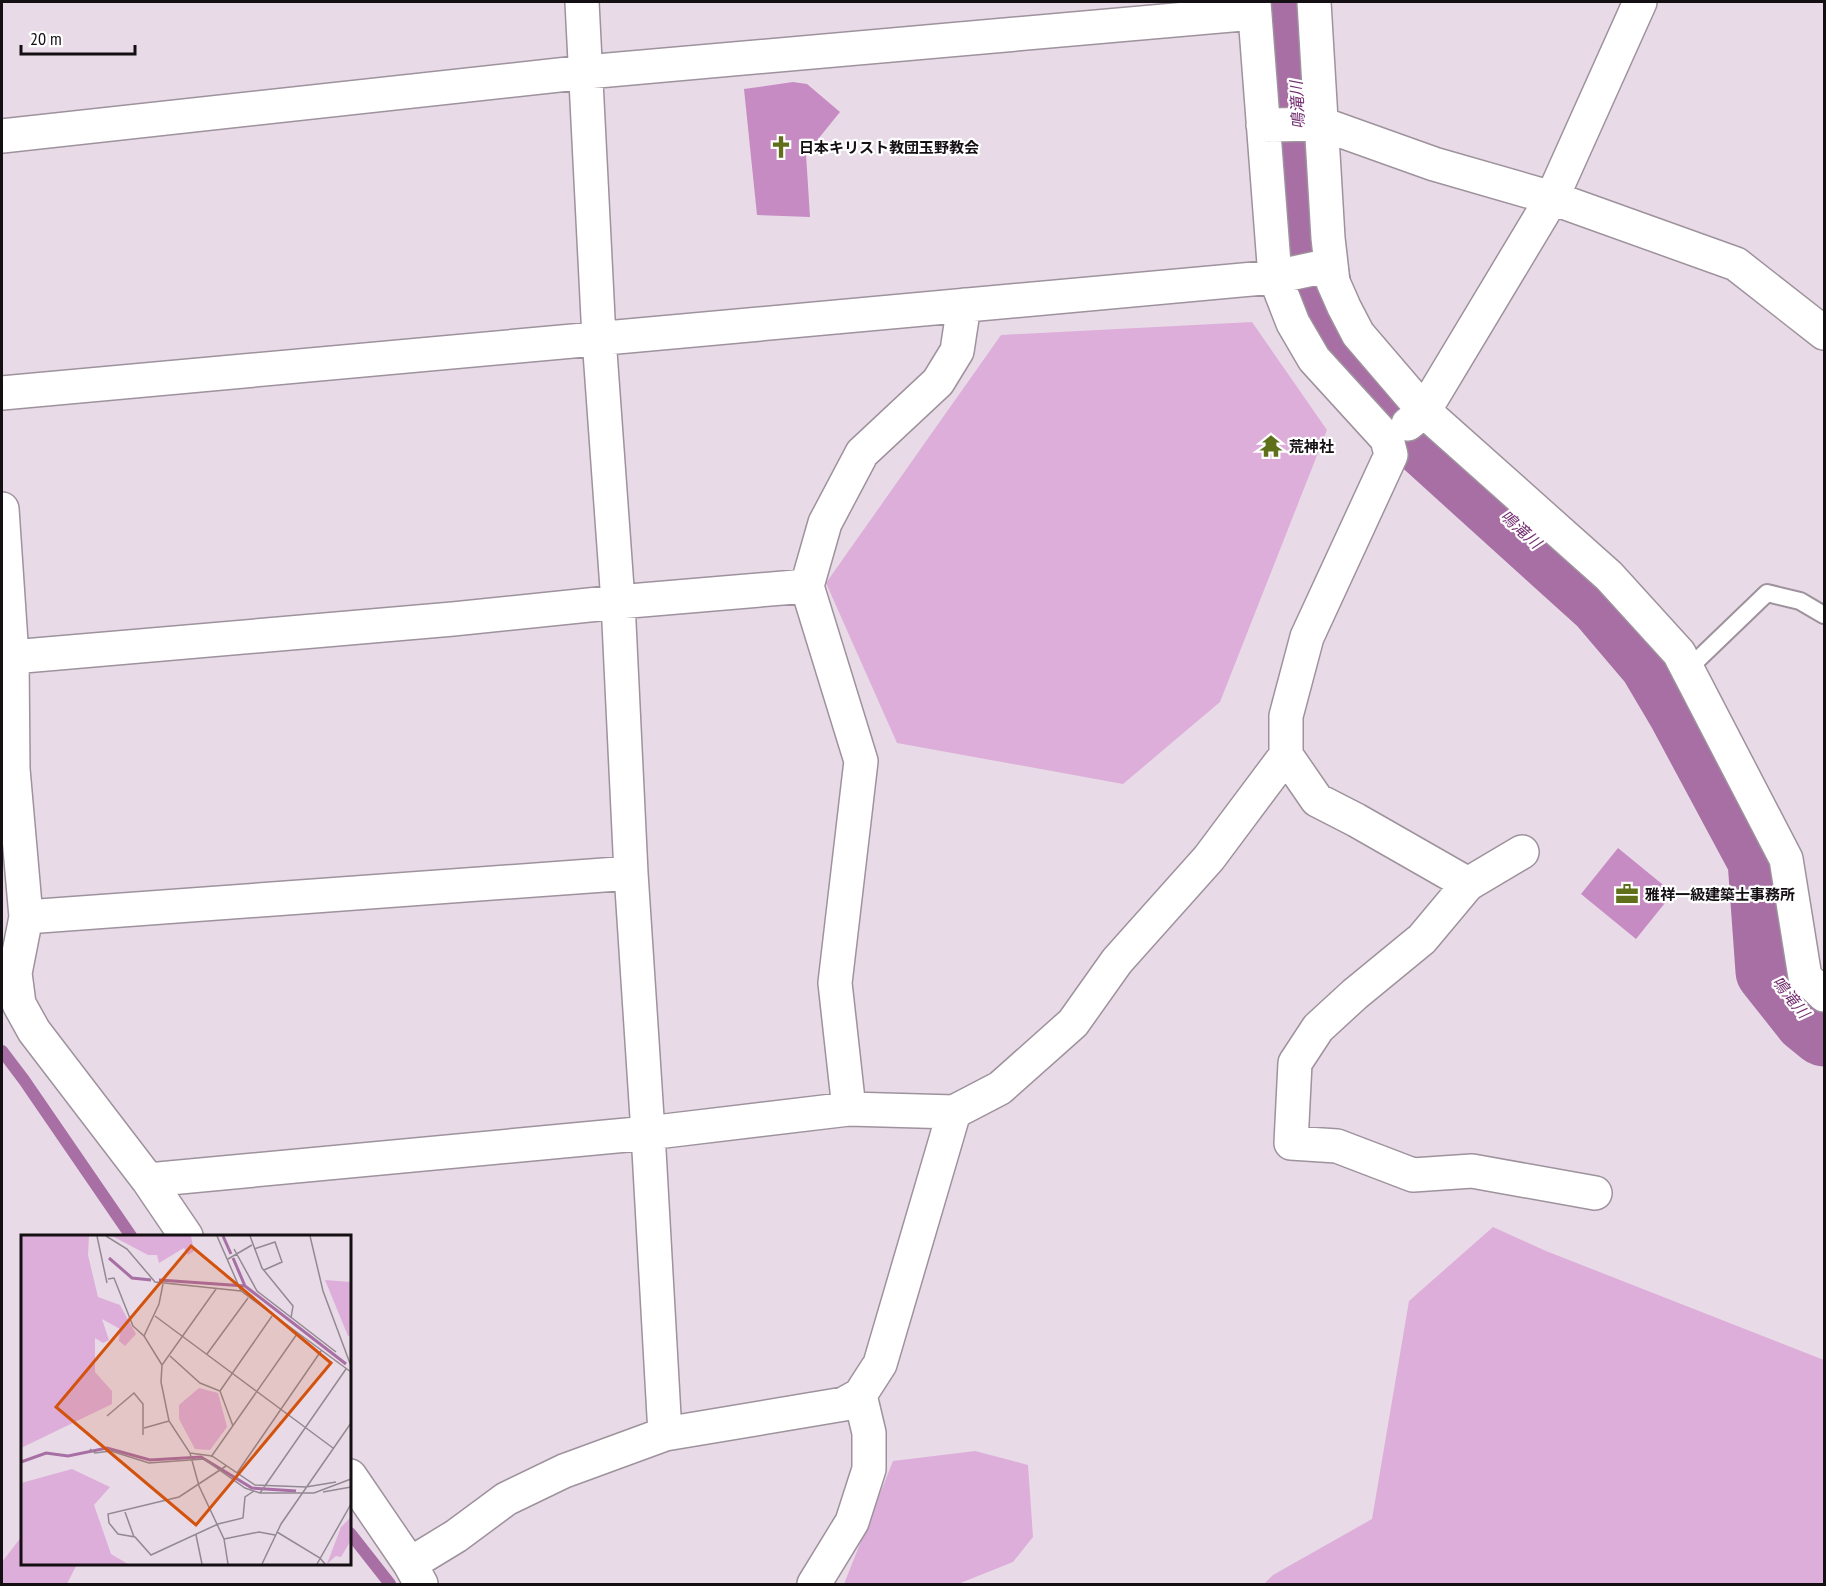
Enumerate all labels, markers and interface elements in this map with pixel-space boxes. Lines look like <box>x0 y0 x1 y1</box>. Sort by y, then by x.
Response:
scale bar <box>21 18 135 56</box>
text: 20 m <box>30 27 62 50</box>
water label: 鳴滝川 <box>1286 79 1308 129</box>
church icon: 日本キリスト教団玉野教会 <box>768 134 794 160</box>
place label: 日本キリスト教団玉野教会 <box>799 138 979 157</box>
temple icon: 荒神社 <box>1258 433 1284 459</box>
place label: 荒神社 <box>1289 437 1334 456</box>
water label: 鳴滝川 <box>1496 506 1547 554</box>
office icon: 雅祥一級建築士事務所 <box>1614 881 1640 907</box>
place label: 雅祥一級建築士事務所 <box>1645 885 1795 904</box>
water label: 鳴滝川 <box>1768 972 1815 1023</box>
inset map <box>21 1235 351 1565</box>

